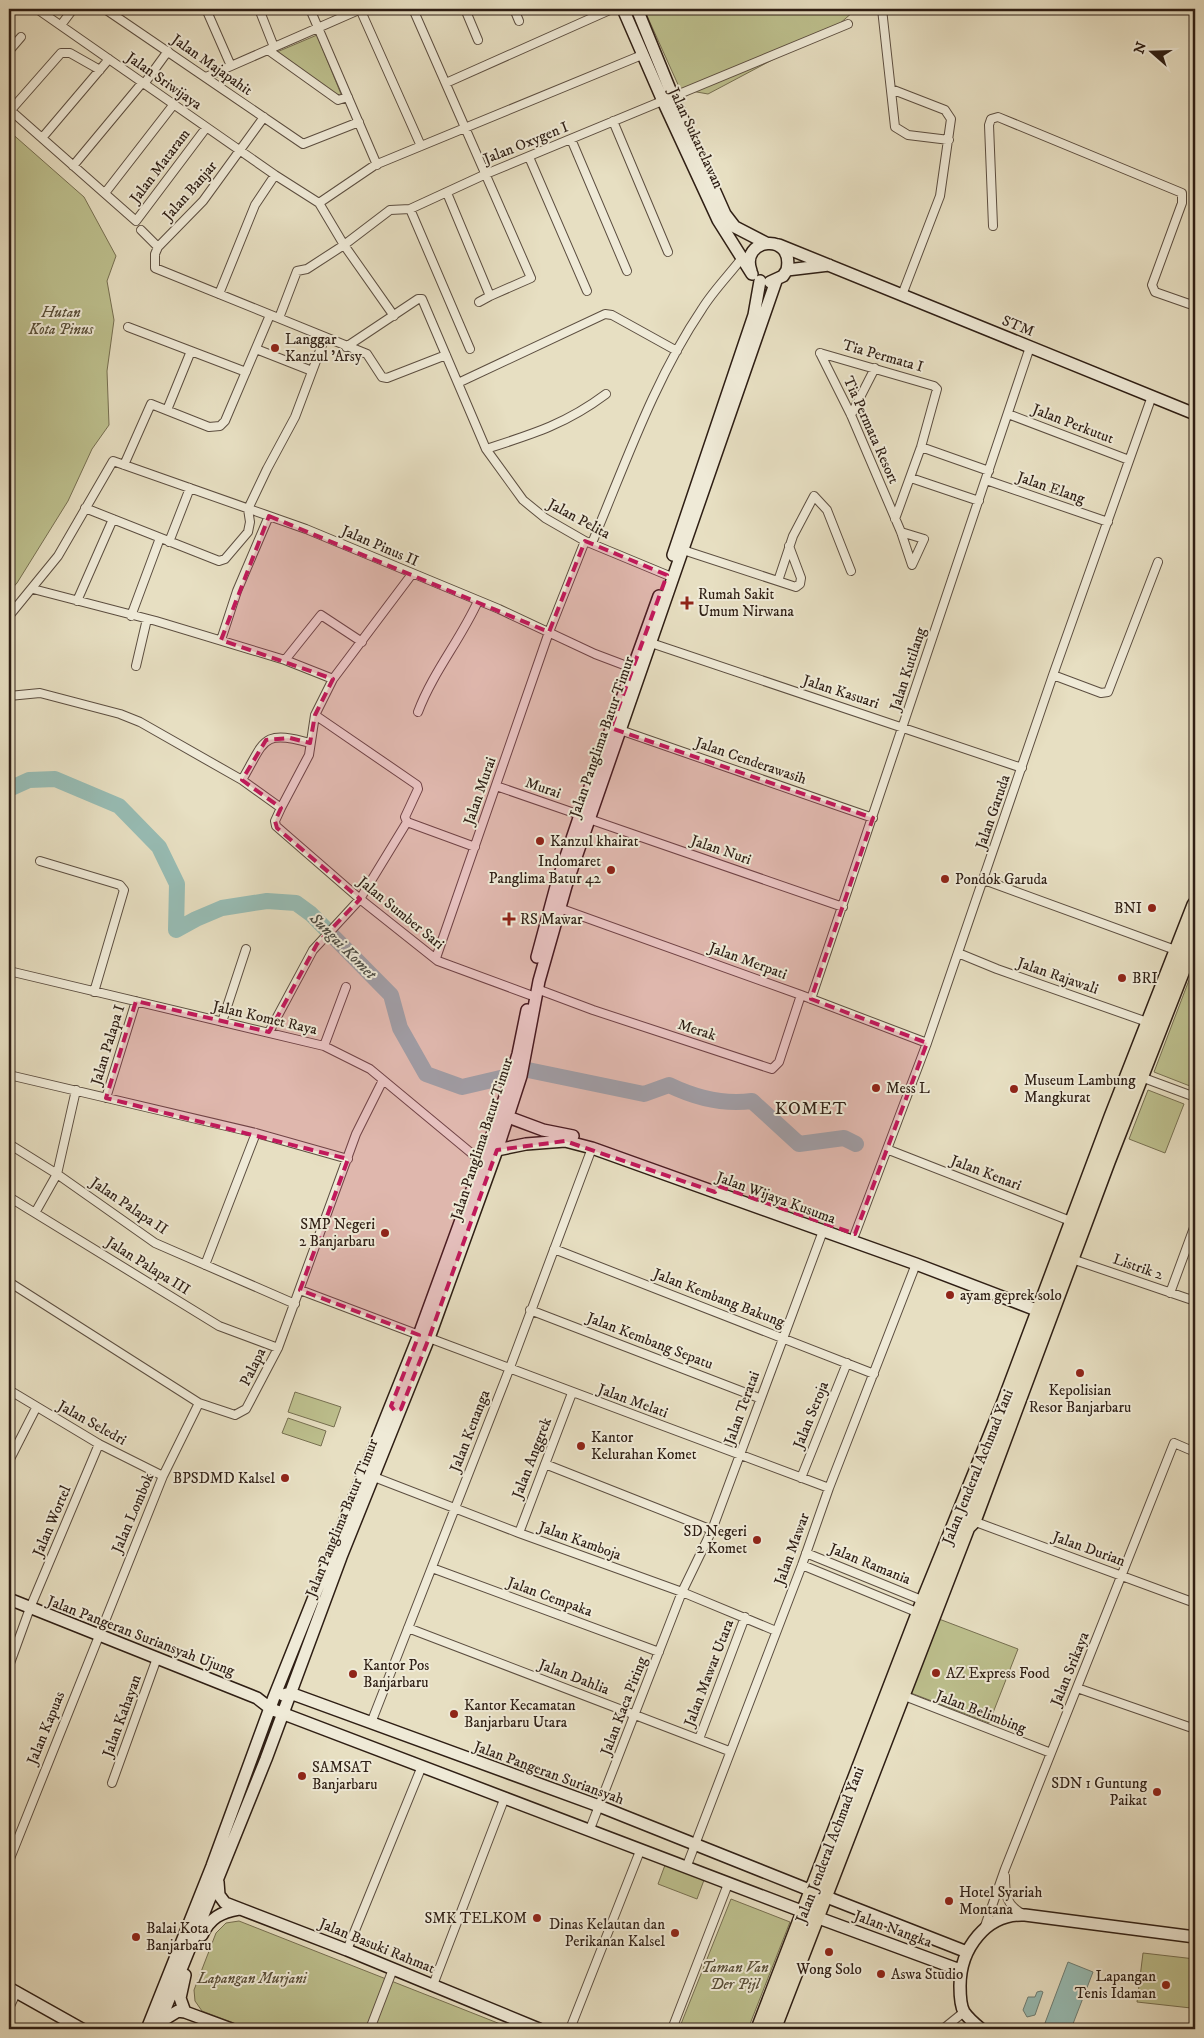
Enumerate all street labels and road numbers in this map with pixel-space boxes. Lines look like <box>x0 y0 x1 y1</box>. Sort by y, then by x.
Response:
street label: Jalan Majapahit <box>166 29 256 100</box>
street label: Jalan Sriwijaya <box>121 47 206 114</box>
street label: Jalan Sukarelawan <box>663 83 728 192</box>
street label: Jalan Oxygen I <box>479 117 571 169</box>
street label: Jalan Mataram <box>125 125 194 209</box>
street label: Jalan Banjar <box>157 157 221 226</box>
street label: STM <box>999 311 1037 341</box>
street label: Tia Permata I <box>840 335 926 377</box>
street label: Tia Permata Resort <box>839 373 903 487</box>
street label: Jalan Perkutut <box>1028 399 1117 448</box>
street label: Jalan Elang <box>1013 467 1088 509</box>
street label: Jalan Pelita <box>543 494 614 544</box>
street label: Jalan Pinus II <box>337 520 422 571</box>
street label: Jalan Kutilang <box>885 624 931 715</box>
street label: Jalan Panglima Batur Timur <box>565 653 639 822</box>
street label: Jalan Kasuari <box>799 670 882 713</box>
street label: Jalan Cenderawasih <box>691 732 809 789</box>
street label: Jalan Murai <box>459 754 501 829</box>
street label: Jalan Garuda <box>971 772 1015 854</box>
street label: Murai <box>523 773 563 803</box>
street label: Jalan Nuri <box>686 830 754 869</box>
street label: Jalan Sumber Sari <box>352 871 448 954</box>
street label: Jalan Merpati <box>704 937 790 984</box>
street label: Jalan Rajawali <box>1013 953 1101 999</box>
street label: Jalan Komet Raya <box>209 996 320 1039</box>
street label: Jalan Palapa I <box>86 1002 129 1089</box>
street label: Merak <box>675 1015 719 1045</box>
street label: Jalan Panglima Batur Timur <box>446 1055 517 1224</box>
street label: Jalan Kenari <box>946 1150 1024 1195</box>
street label: Jalan Wijaya Kusuma <box>712 1167 839 1229</box>
street label: Jalan Palapa II <box>85 1172 171 1239</box>
street label: Jalan Palapa III <box>101 1232 194 1299</box>
street label: Listrik 2 <box>1110 1250 1166 1285</box>
street label: Jalan Kembang Bakung <box>649 1263 788 1332</box>
street label: Jalan Kembang Sepatu <box>582 1307 716 1374</box>
street label: Palapa <box>236 1344 271 1389</box>
street label: Jalan Teratai <box>719 1368 764 1449</box>
street label: Jalan Seroja <box>788 1378 833 1453</box>
street label: Jalan Melati <box>593 1379 671 1422</box>
street label: Jalan Jenderal Achmad Yani <box>937 1386 1018 1549</box>
street label: Jalan Kenanga <box>445 1387 495 1477</box>
street label: Jalan Seledri <box>53 1395 130 1450</box>
street label: Jalan Anggrek <box>507 1414 556 1503</box>
street label: Jalan Panglima Batur Timur <box>301 1436 383 1602</box>
street label: Jalan Lombok <box>107 1470 159 1558</box>
street label: Jalan Wortel <box>28 1482 76 1561</box>
street label: Jalan Mawar <box>769 1510 814 1590</box>
street label: Jalan Kamboja <box>534 1517 624 1565</box>
street label: Jalan Durian <box>1048 1526 1128 1571</box>
street label: Jalan Ramania <box>825 1538 914 1589</box>
street label: Jalan Cempaka <box>503 1572 596 1621</box>
street label: Jalan Pangeran Suriansyah Ujung <box>43 1591 238 1681</box>
street label: Jalan Mawar Utara <box>679 1616 738 1731</box>
street label: Jalan Srikaya <box>1046 1628 1094 1711</box>
street label: Jalan Kaca Piring <box>596 1653 652 1760</box>
street label: Jalan Dahlia <box>534 1654 613 1699</box>
street label: Jalan Kahayan <box>98 1672 146 1762</box>
street label: Jalan Belimbing <box>931 1685 1030 1738</box>
street label: Jalan Kapuas <box>22 1689 69 1769</box>
street label: Jalan Pangeran Suriansyah <box>469 1736 627 1809</box>
street label: Jalan Jenderal Achmad Yani <box>791 1764 869 1928</box>
street label: Jalan Nangka <box>850 1905 935 1952</box>
street label: Jalan Basuki Rahmat <box>314 1913 438 1978</box>

